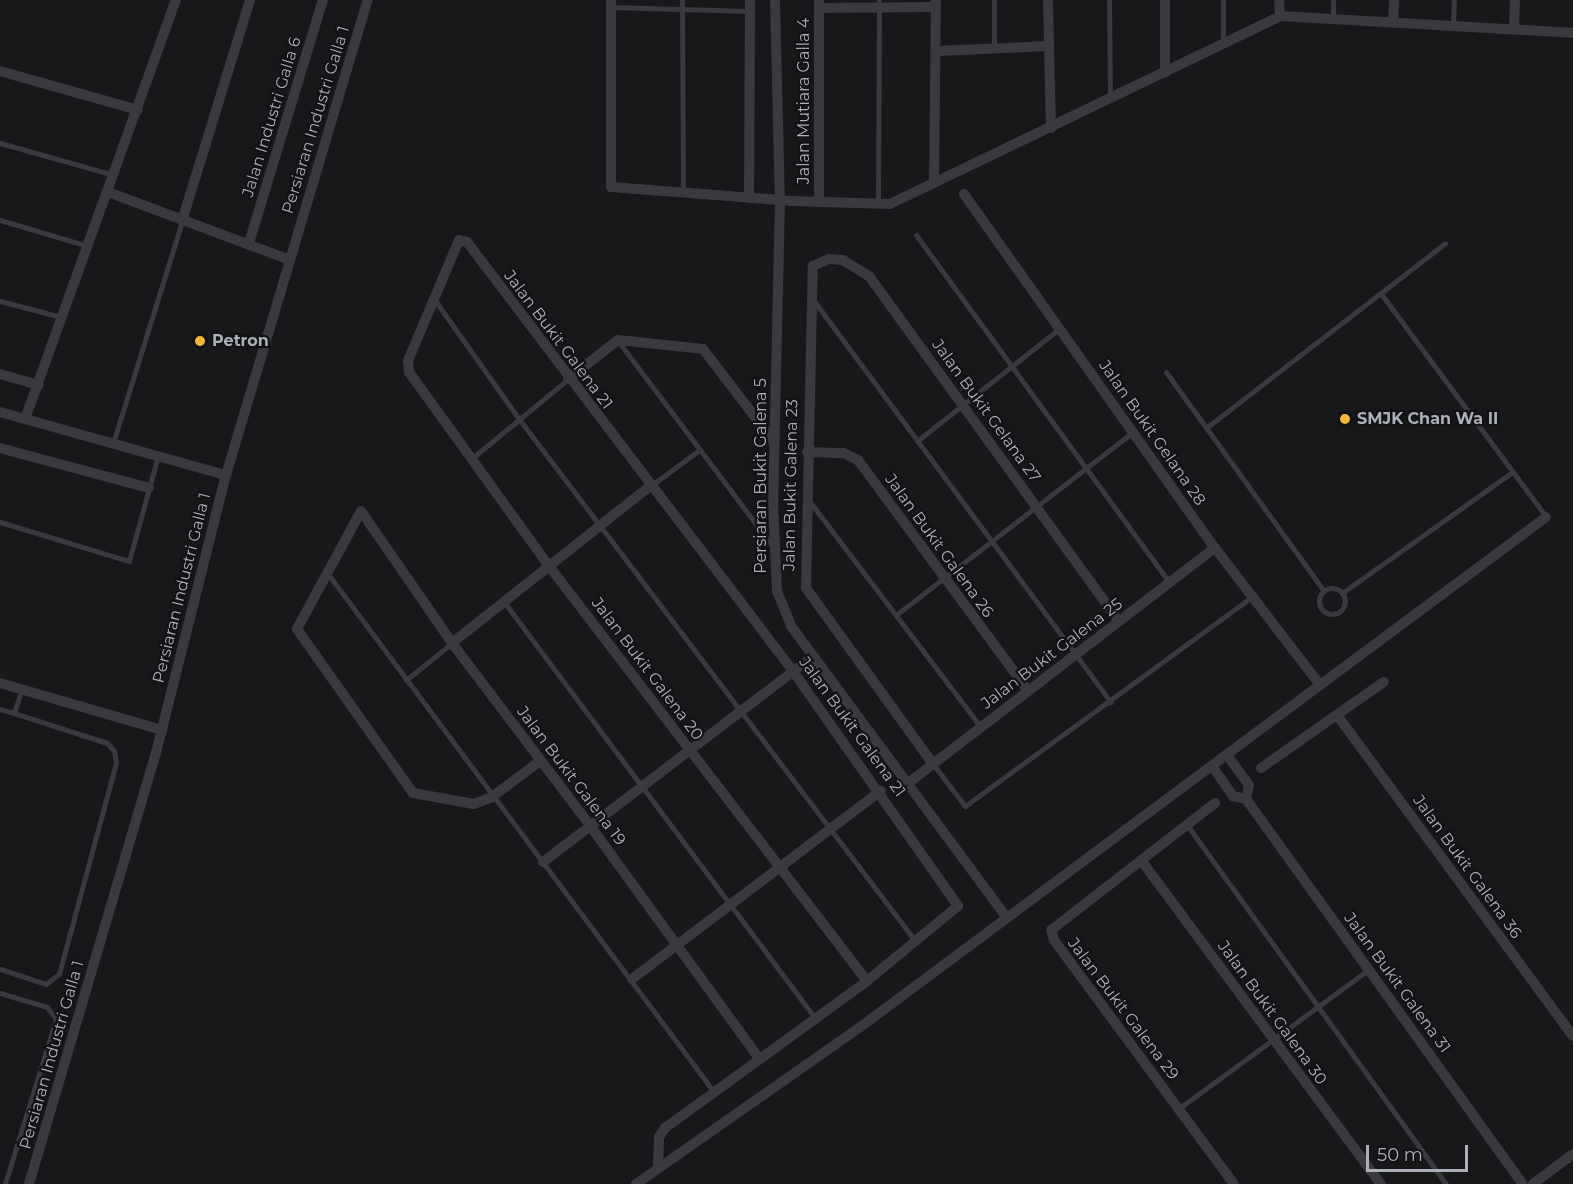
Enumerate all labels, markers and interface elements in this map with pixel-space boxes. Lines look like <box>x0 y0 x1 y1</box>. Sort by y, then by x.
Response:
street label: Jalan Mutiara Galla 4 <box>794 18 814 184</box>
street label: Persiaran Industri Galla 1 <box>278 24 354 216</box>
street label: Jalan Industri Galla 6 <box>239 35 305 199</box>
street label: Jalan Bukit Galena 21 <box>500 267 616 413</box>
place label: Petron <box>212 331 269 351</box>
marker: Petron <box>193 334 207 348</box>
street label: Jalan Bukit Gelana 27 <box>928 336 1044 486</box>
street label: Jalan Bukit Gelana 28 <box>1095 357 1209 509</box>
street label: Persiaran Bukit Galena 5 <box>751 378 771 574</box>
street label: Jalan Bukit Galena 23 <box>780 399 802 571</box>
place label: SMJK Chan Wa II <box>1357 409 1498 429</box>
marker: SMJK Chan Wa II <box>1338 412 1352 426</box>
street label: Jalan Bukit Galena 26 <box>881 471 997 621</box>
street label: Persiaran Industri Galla 1 <box>149 491 215 685</box>
street label: Jalan Bukit Galena 20 <box>587 594 707 744</box>
street label: Jalan Bukit Galena 25 <box>978 595 1126 713</box>
street label: Jalan Bukit Galena 21 <box>795 653 909 801</box>
street label: Jalan Bukit Galena 19 <box>512 703 630 849</box>
street label: Jalan Bukit Galena 36 <box>1409 792 1525 942</box>
street label: Jalan Bukit Galena 31 <box>1340 909 1454 1057</box>
street label: Jalan Bukit Galena 29 <box>1063 934 1183 1084</box>
street label: Jalan Bukit Galena 30 <box>1213 937 1331 1089</box>
street label: Persiaran Industri Galla 1 <box>16 959 88 1151</box>
scale bar <box>1369 1133 1471 1171</box>
text: 50 m <box>1377 1144 1423 1166</box>

